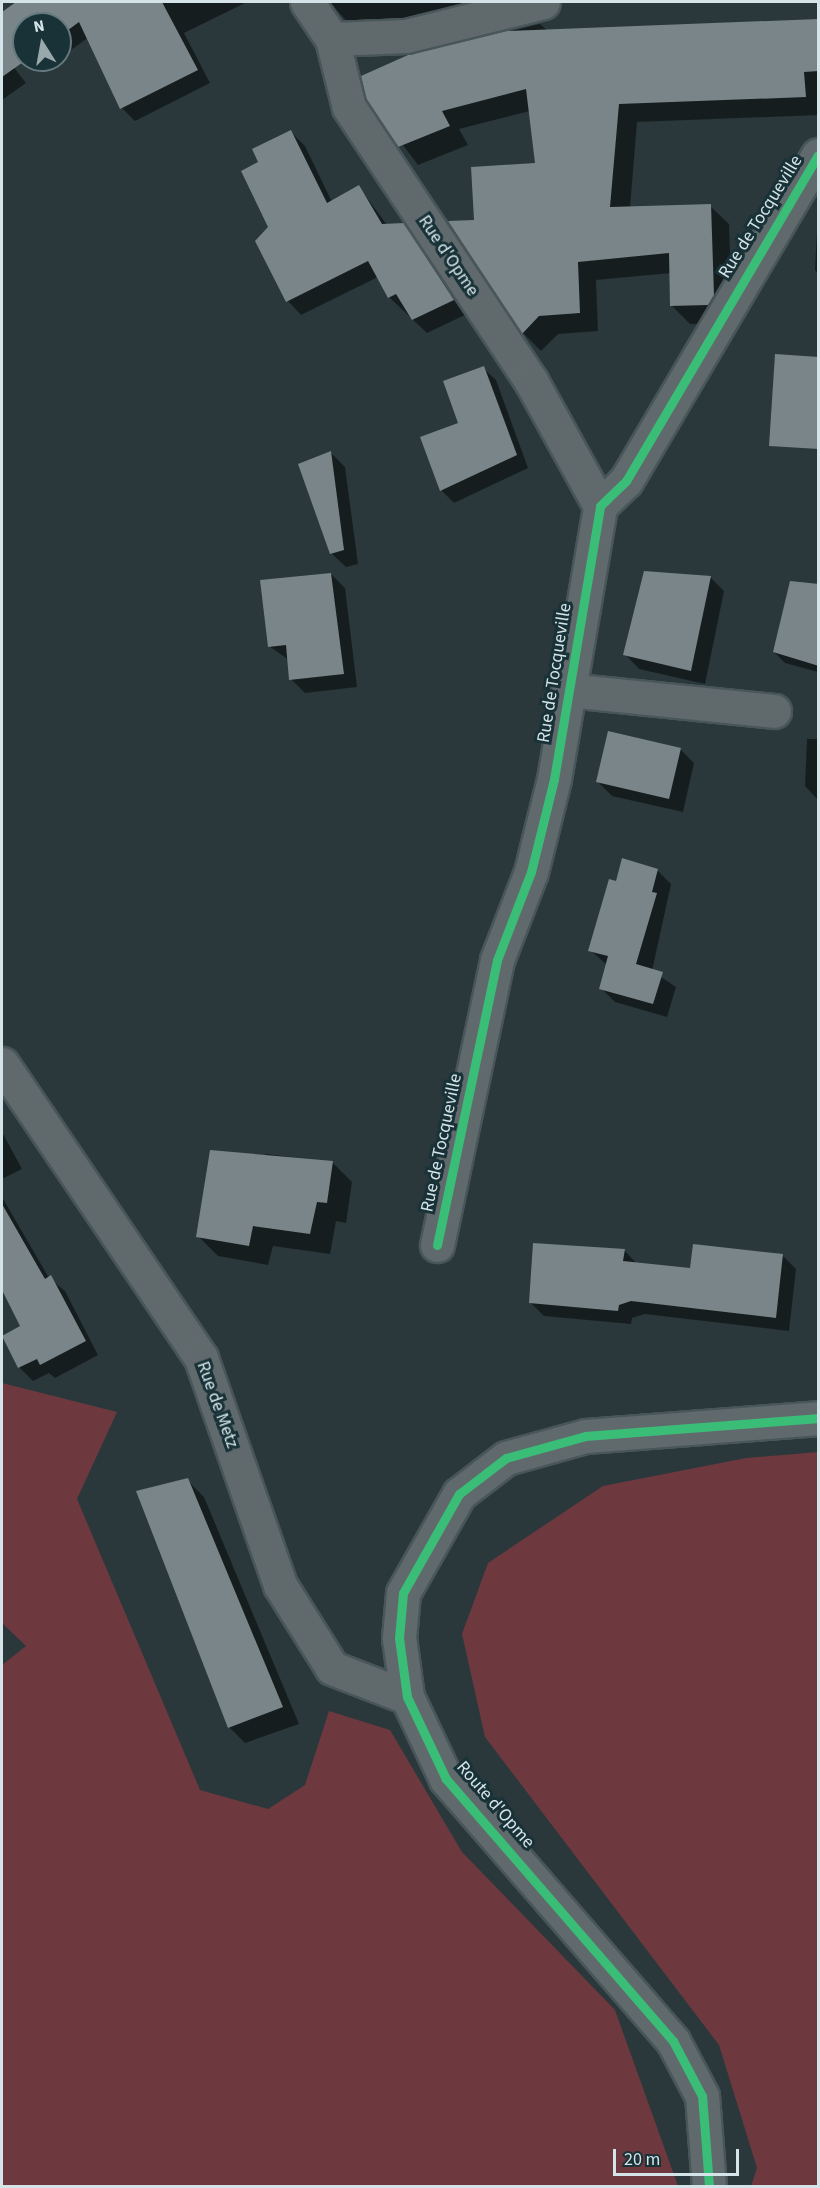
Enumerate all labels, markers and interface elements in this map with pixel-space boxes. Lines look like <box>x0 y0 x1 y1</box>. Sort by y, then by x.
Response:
north arrow <box>12 12 72 72</box>
text: N <box>32 14 46 38</box>
street label: Rue de Tocqueville <box>715 152 807 282</box>
street label: Rue d'Opme <box>413 211 483 301</box>
street label: Rue de Tocqueville <box>533 602 577 744</box>
street label: Rue de Tocqueville <box>417 1072 467 1214</box>
street label: Rue de Metz <box>191 1359 243 1451</box>
street label: Route d'Opme <box>451 1757 539 1853</box>
scale bar <box>616 2137 742 2175</box>
text: 20 m <box>624 2147 660 2172</box>

